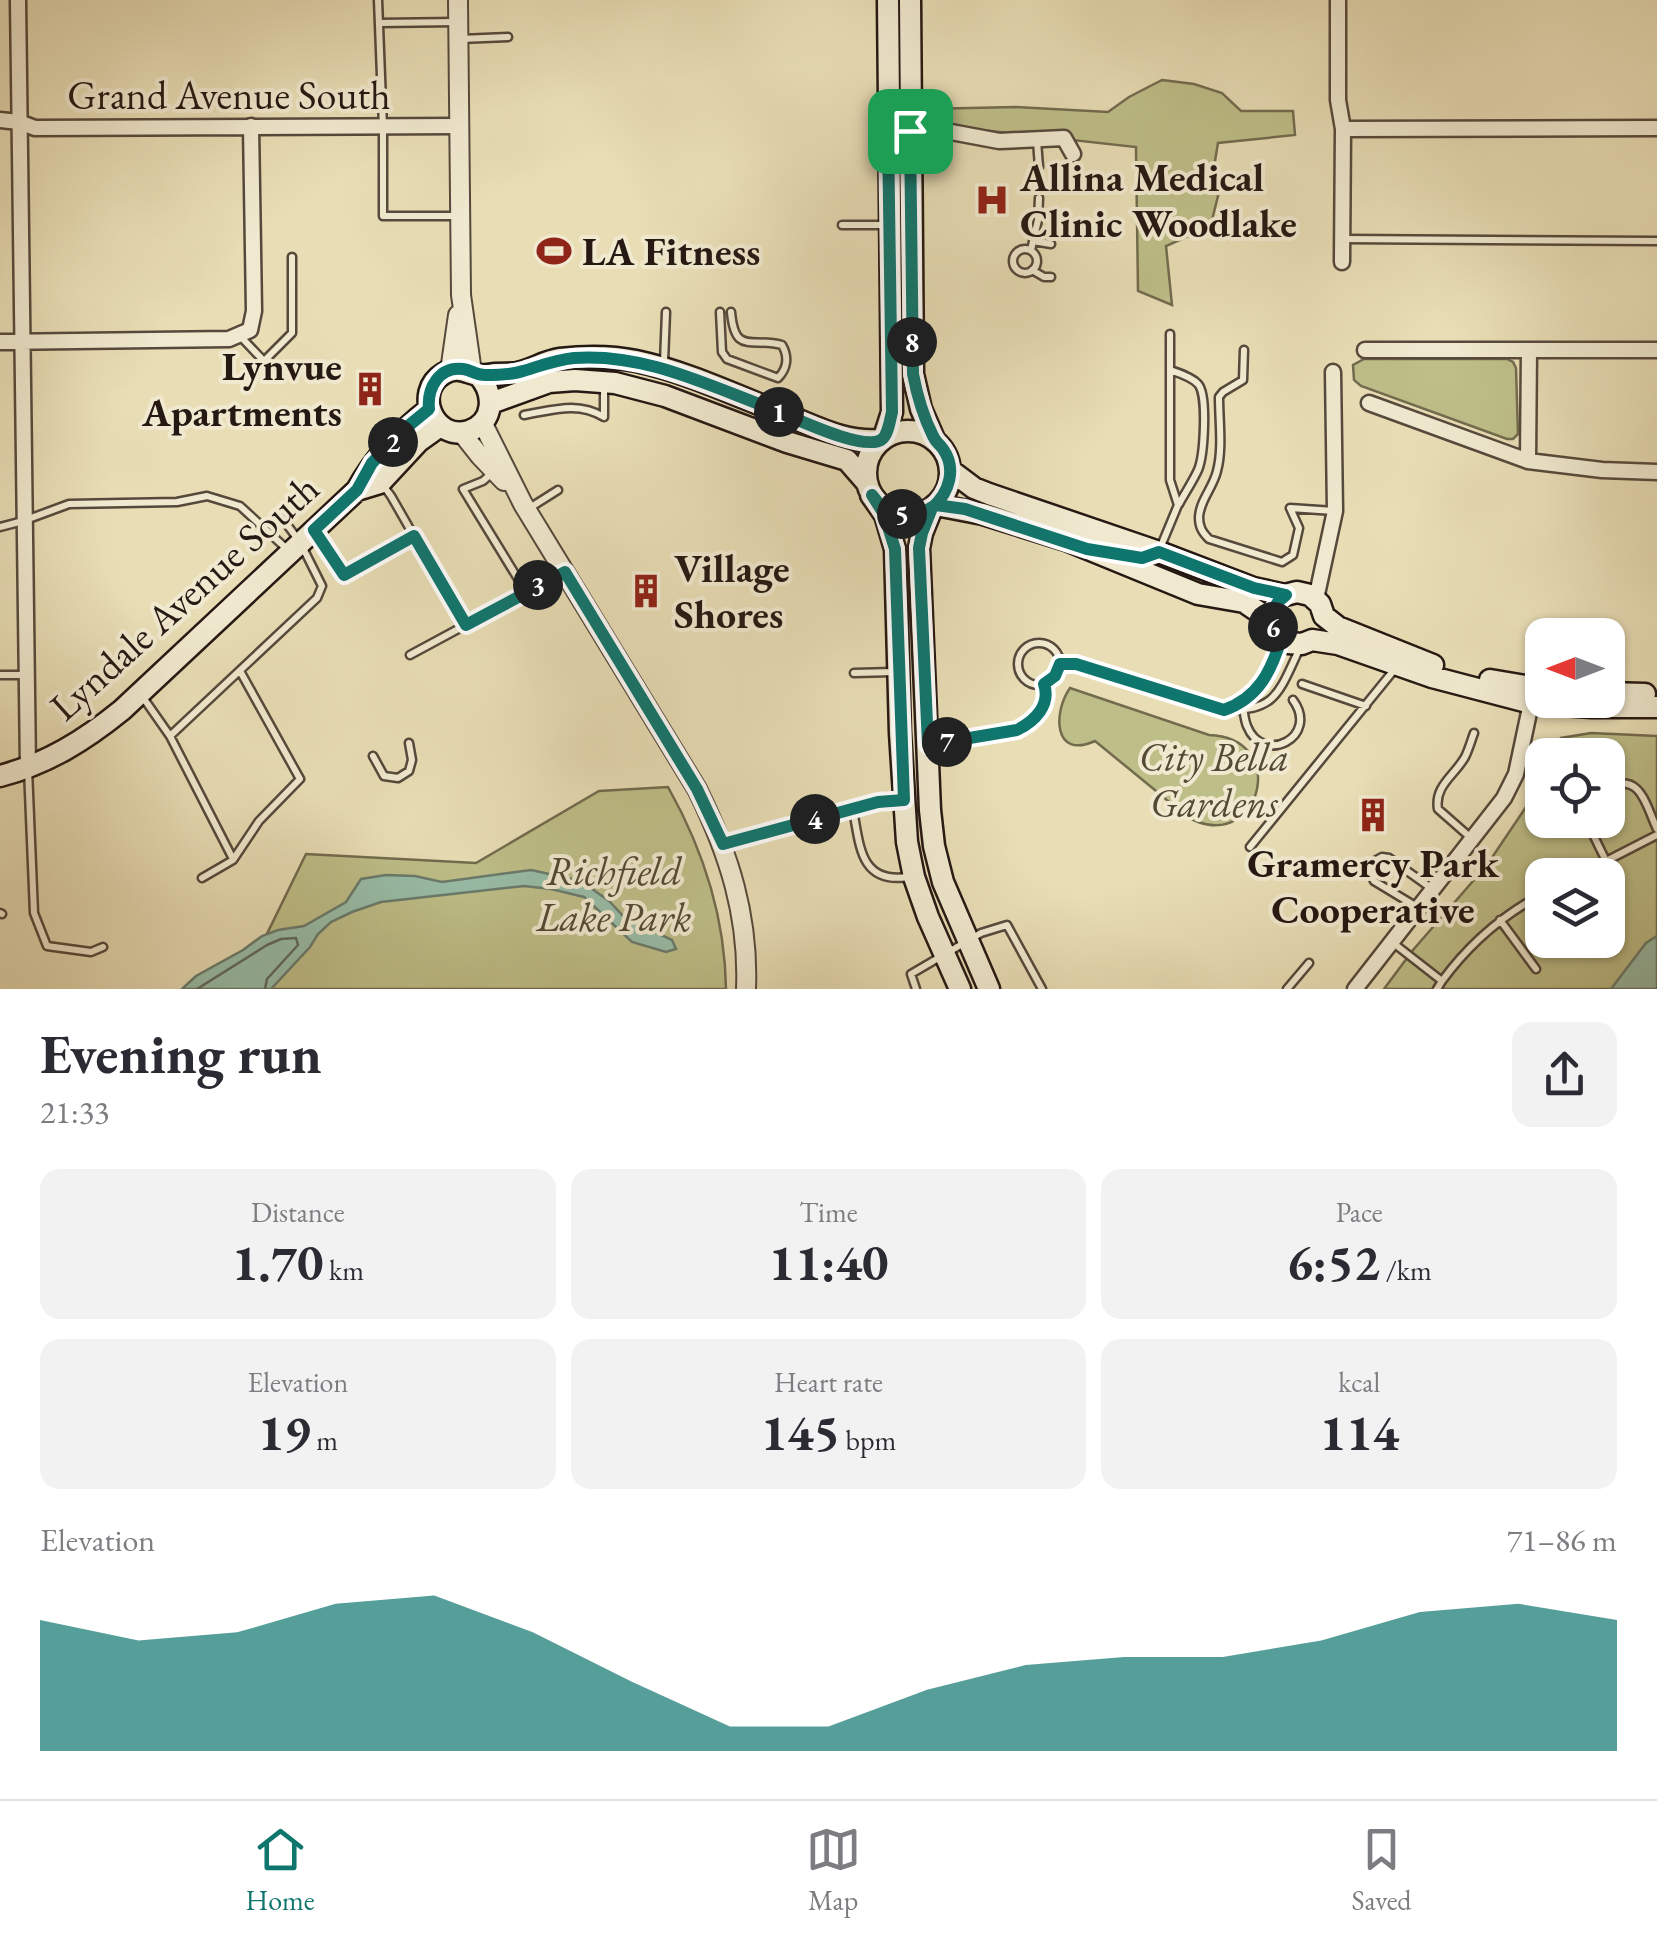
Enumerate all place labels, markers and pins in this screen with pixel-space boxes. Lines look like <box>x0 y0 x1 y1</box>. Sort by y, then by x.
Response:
pin <box>868 89 953 174</box>
place label: Allina Medical Clinic Woodlake <box>1019 151 1297 249</box>
hospital icon: Allina Medical Clinic Woodlake <box>973 181 1011 219</box>
place label: LA Fitness <box>582 225 760 277</box>
sports icon: LA Fitness <box>535 232 573 270</box>
pin: 8 <box>887 317 937 367</box>
place label: Lynvue Apartments <box>141 340 342 438</box>
building icon: Lynvue Apartments <box>351 370 389 408</box>
pin: 1 <box>754 387 804 437</box>
pin: 2 <box>368 417 418 467</box>
pin: 5 <box>877 489 927 539</box>
place label: Village Shores <box>674 542 790 640</box>
pin: 3 <box>513 560 563 610</box>
building icon: Village Shores <box>627 572 665 610</box>
pin: 6 <box>1248 602 1298 652</box>
pin: 7 <box>922 717 972 767</box>
pin: 4 <box>790 794 840 844</box>
building icon: Gramercy Park Cooperative <box>1354 796 1392 834</box>
place label: Gramercy Park Cooperative <box>1247 837 1500 935</box>

